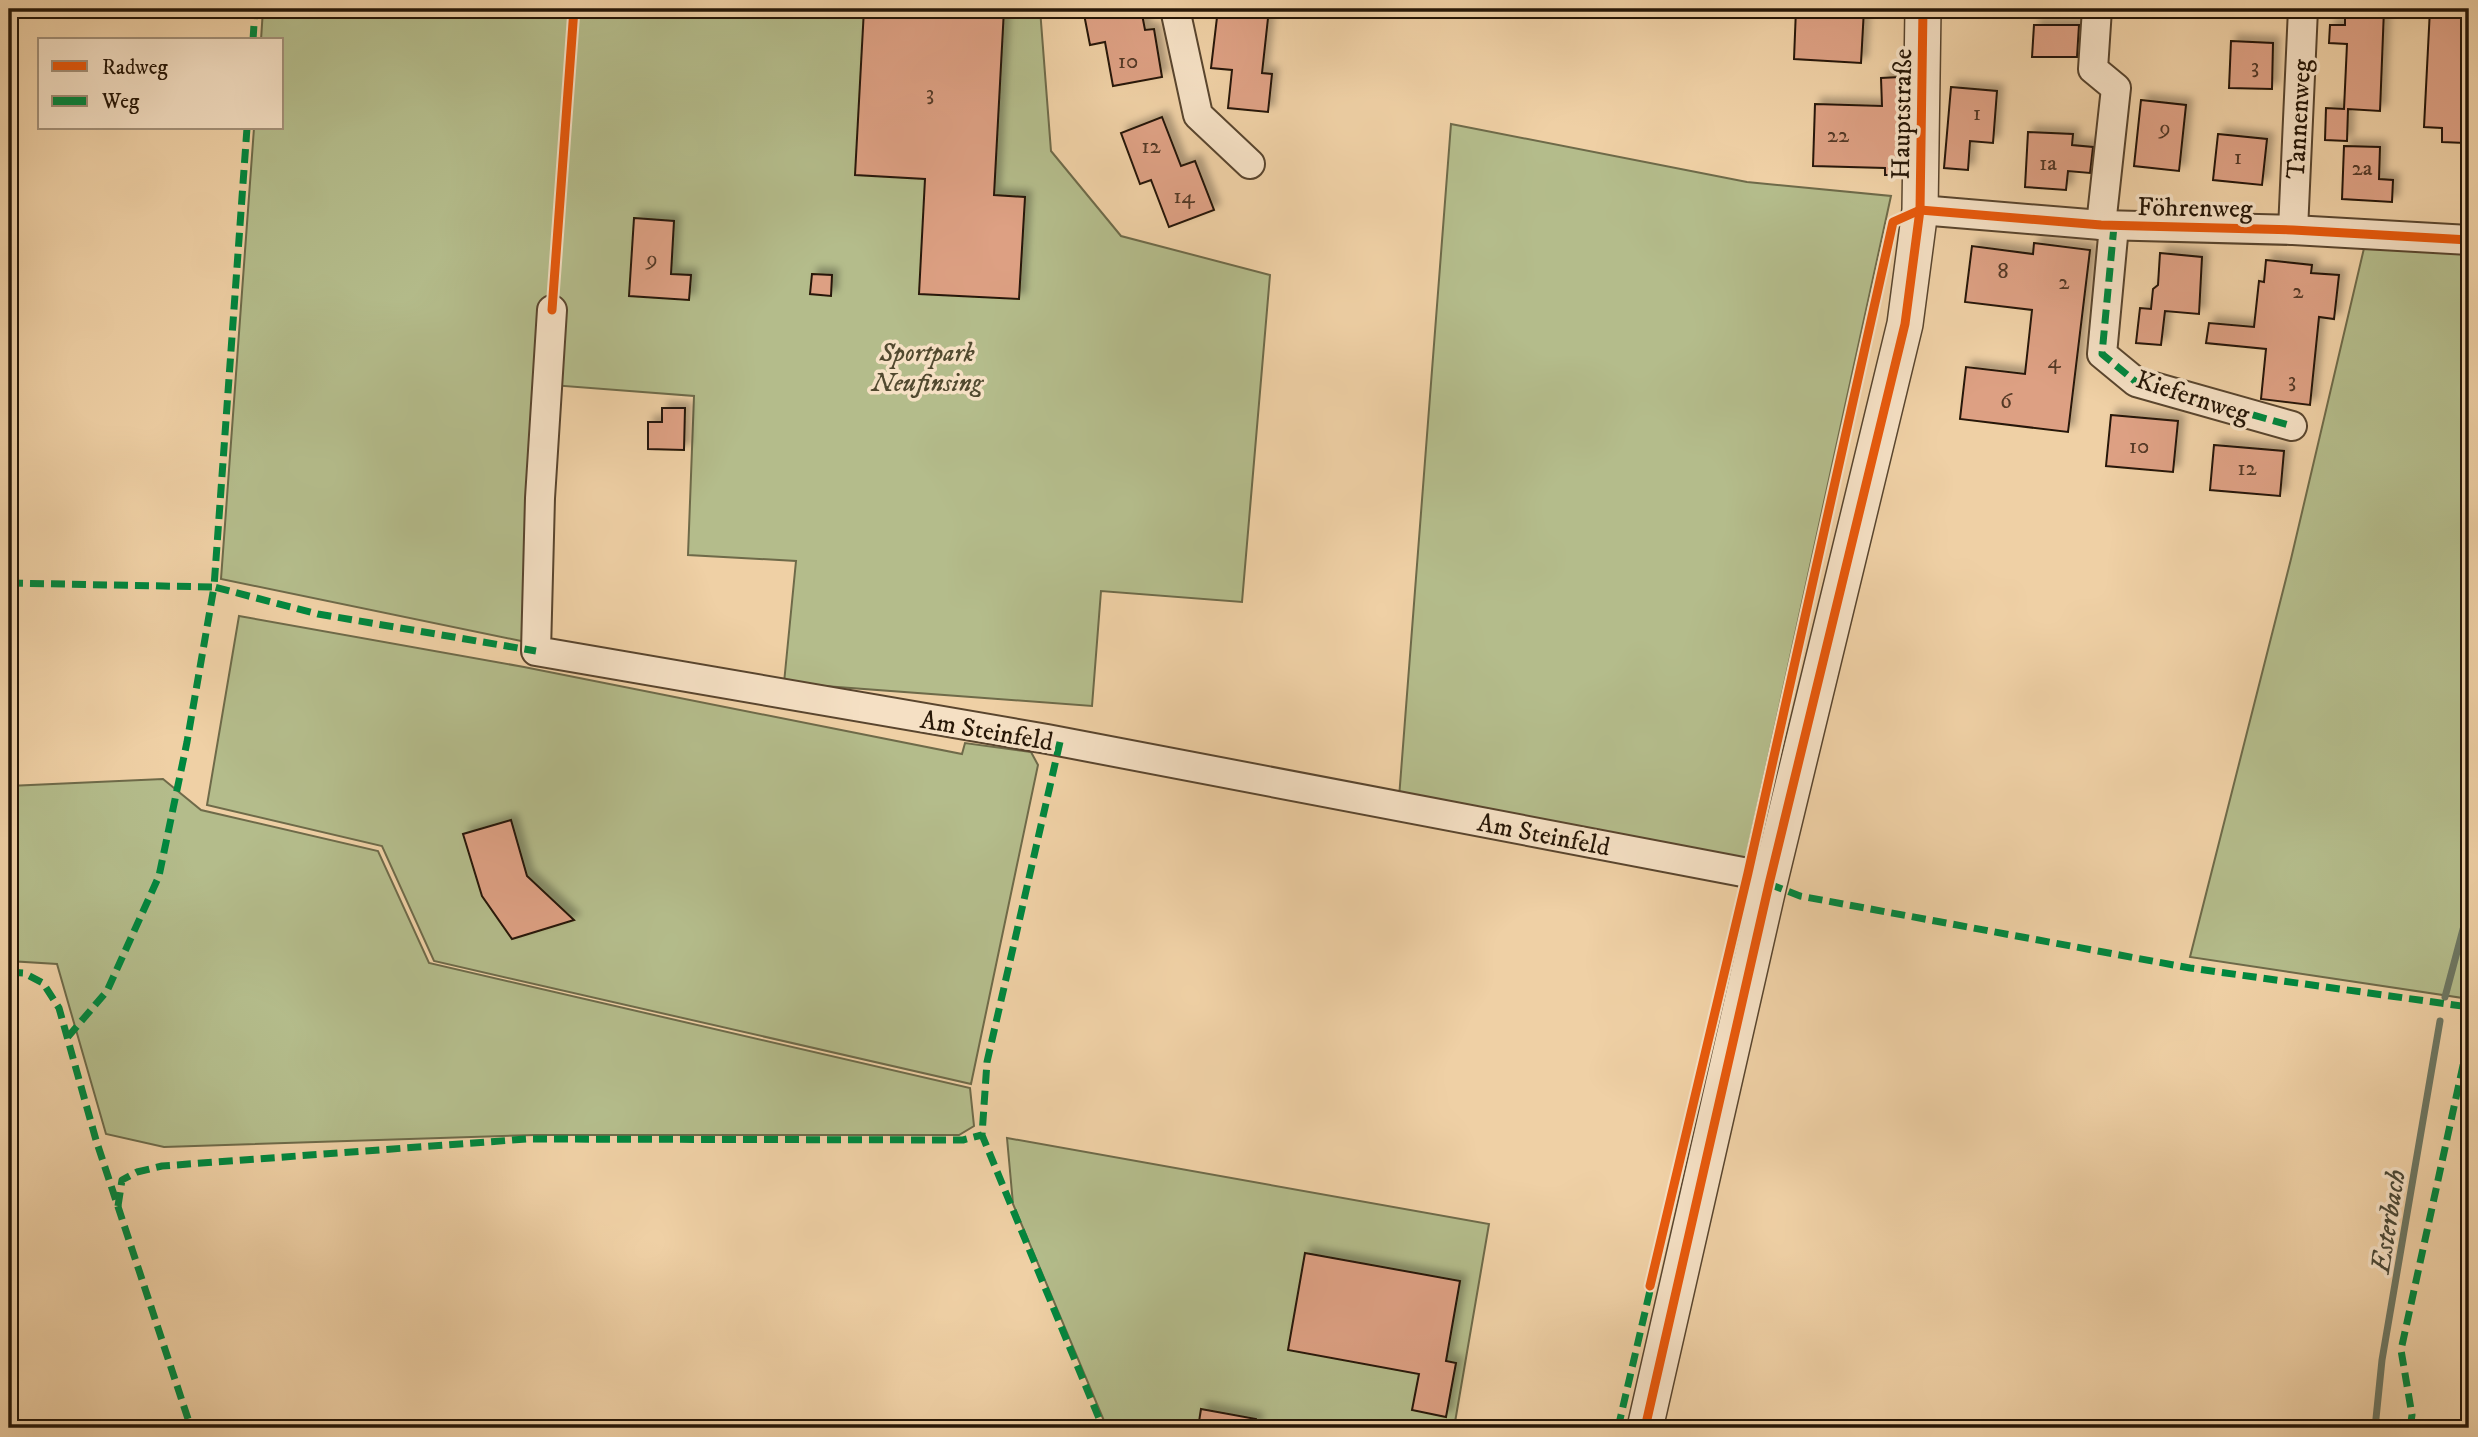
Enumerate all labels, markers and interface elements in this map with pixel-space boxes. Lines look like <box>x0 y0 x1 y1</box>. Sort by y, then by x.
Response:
legend <box>38 38 284 130</box>
house number: 10 <box>1118 47 1138 76</box>
street label: Hauptstraße <box>1885 48 1920 180</box>
house number: 3 <box>2251 52 2259 81</box>
text: Radweg <box>102 55 168 81</box>
street label: Tannenweg <box>2280 58 2319 180</box>
house number: 3 <box>926 79 934 108</box>
text: Weg <box>101 89 140 115</box>
house number: 1 <box>1973 99 1981 128</box>
house number: 9 <box>2158 114 2171 143</box>
house number: 22 <box>1827 121 1850 150</box>
house number: 12 <box>1141 132 1162 161</box>
house number: 1 <box>2234 143 2242 172</box>
house number: 1a <box>2039 149 2057 178</box>
house number: 2a <box>2351 154 2373 183</box>
house number: 14 <box>1173 182 1196 211</box>
street label: Föhrenweg <box>2137 191 2253 226</box>
house number: 9 <box>645 245 658 274</box>
house number: 8 <box>1997 257 2009 286</box>
house number: 2 <box>2058 268 2070 297</box>
house number: 2 <box>2292 277 2304 306</box>
park label: Sportpark Neufinsing <box>870 337 985 400</box>
house number: 4 <box>2047 347 2061 376</box>
street label: Kiefernweg <box>2131 364 2254 431</box>
house number: 3 <box>2288 366 2296 395</box>
house number: 6 <box>2000 387 2013 416</box>
house number: 10 <box>2129 432 2149 461</box>
house number: 12 <box>2237 454 2258 483</box>
street label: Am Steinfeld <box>918 704 1056 759</box>
street label: Am Steinfeld <box>1475 806 1613 864</box>
water label: Esterbach <box>2363 1167 2414 1277</box>

